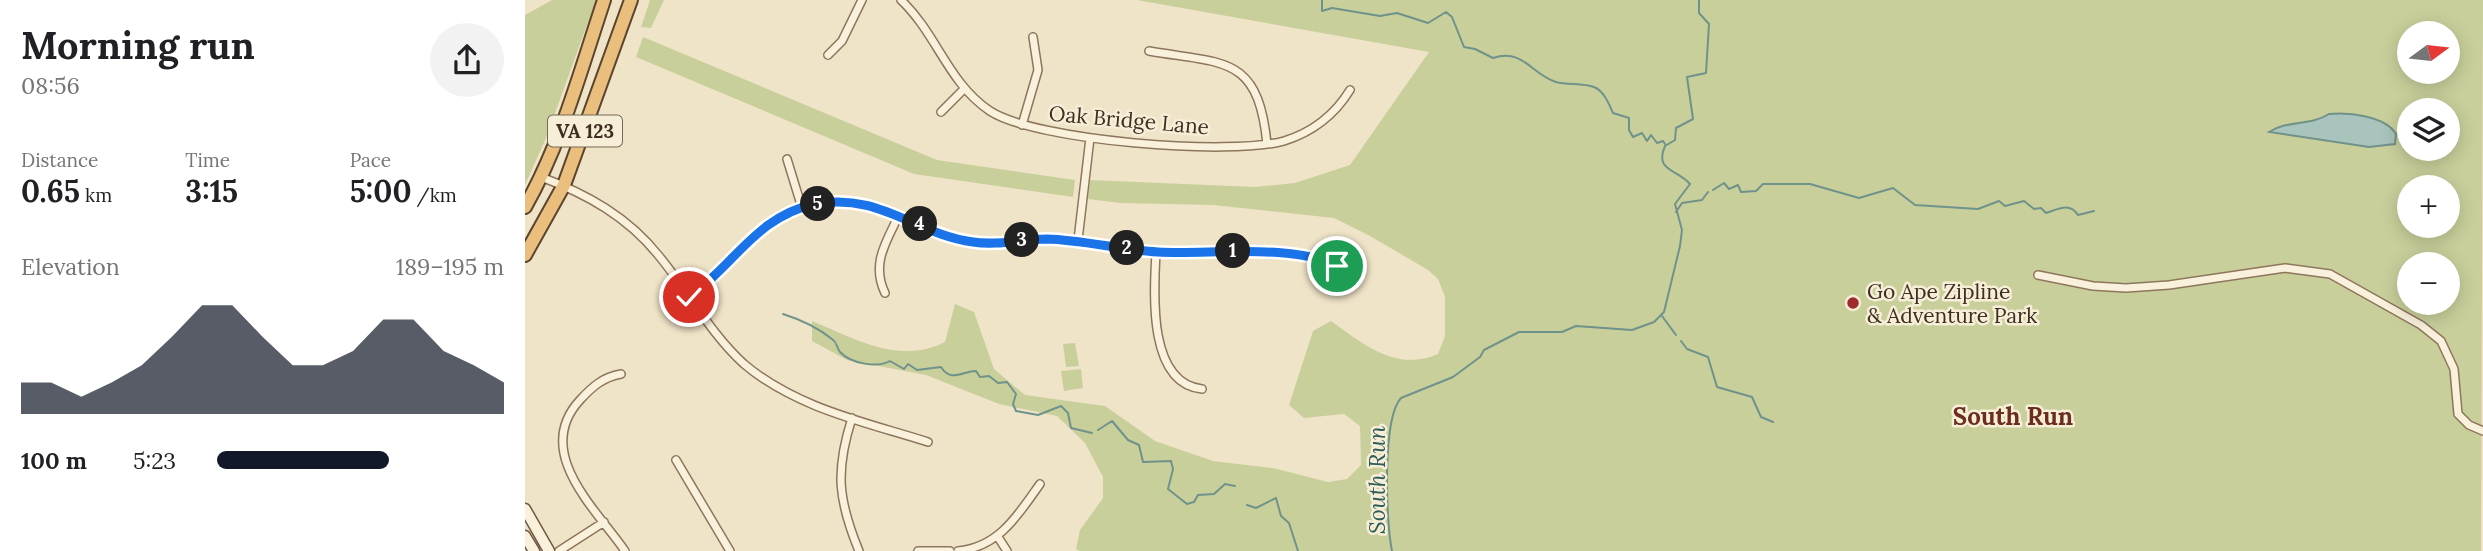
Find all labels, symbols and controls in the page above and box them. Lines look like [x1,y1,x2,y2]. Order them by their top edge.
text: Morning run [21,21,255,69]
north arrow [2397,21,2461,84]
map controls [2397,21,2460,315]
button: share [430,23,504,97]
text: 08:56 [21,71,80,100]
button: layers [2397,98,2460,161]
street label: Oak Bridge Lane [1048,100,1210,140]
road number: VA 123 [548,116,622,146]
text: Distance [21,148,98,172]
text: Time [185,148,230,172]
text: Pace [350,148,391,172]
text: 0.65 [21,172,80,210]
text: 3:15 [185,172,238,210]
text: 5:00 [350,172,412,210]
button: + [2397,175,2460,238]
text: km [80,183,112,207]
text: /km [412,183,457,207]
pin: 5 [801,186,835,222]
text: 5 [812,191,823,215]
pin: 4 [903,206,937,242]
text: 4 [914,211,925,235]
pin: 3 [1005,222,1039,258]
text: 3 [1016,227,1027,251]
pin: 2 [1109,230,1145,266]
pin: 1 [1215,233,1251,268]
text: 2 [1121,235,1132,259]
pin [1307,236,1367,296]
text: 1 [1229,238,1236,262]
icon: arrive [1318,247,1356,285]
text: Elevation [21,252,120,281]
text: 189–195 m [396,252,504,281]
button: − [2397,252,2460,315]
pin [659,267,719,327]
icon: check [670,278,708,316]
place label: Go Ape Zipline & Adventure Park [1867,278,2038,329]
marker: Go Ape Zipline & Adventure Park [1845,295,1861,311]
district label: South Run [1953,401,2073,432]
water label: South Run [1362,426,1391,534]
text: 100 m [21,446,87,475]
text: 5:23 [133,446,176,475]

